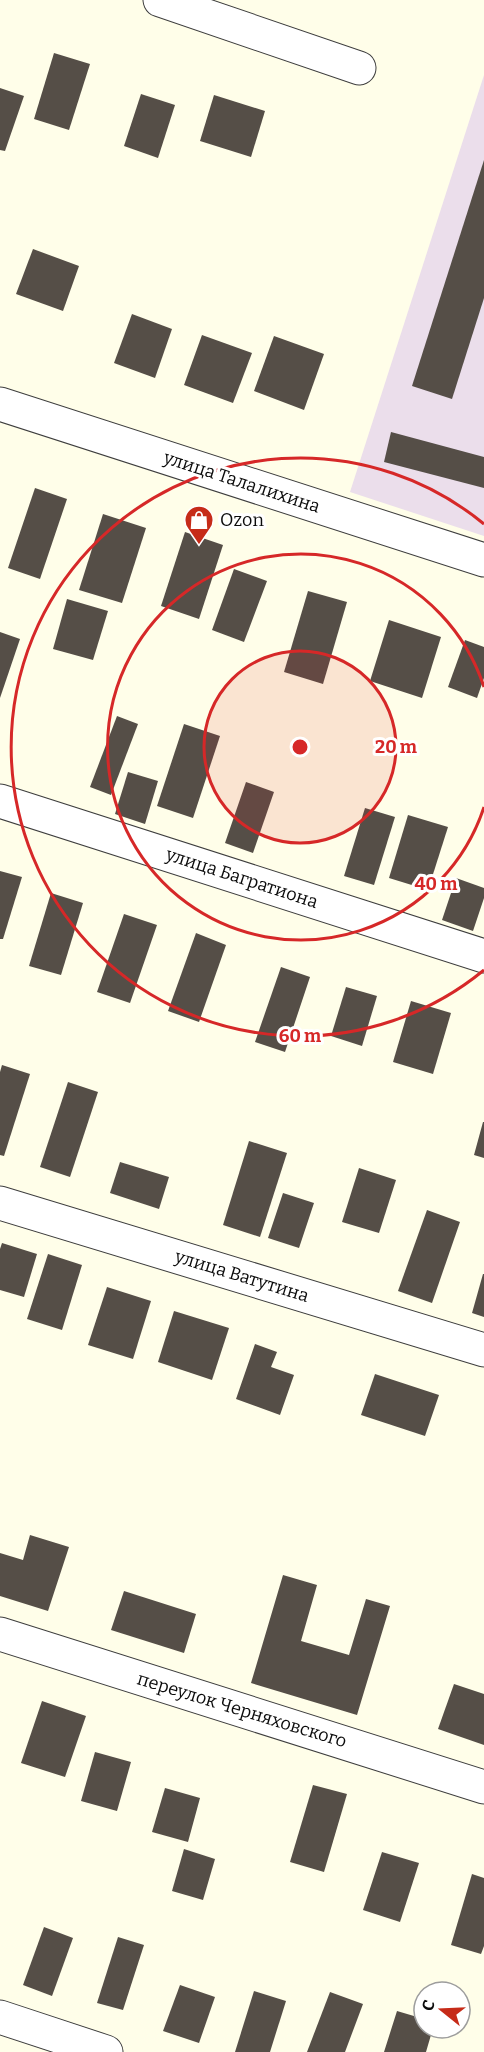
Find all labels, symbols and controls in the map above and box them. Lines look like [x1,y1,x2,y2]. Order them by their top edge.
street label: улица Талалихина [160,446,323,518]
shop icon: Ozon [183,504,215,546]
place label: Ozon [220,509,264,531]
text: 20 m [375,736,417,758]
centre of rings [290,737,310,757]
street label: улица Багратиона [162,843,321,913]
text: 40 m [415,873,457,895]
text: 60 m [279,1025,321,1047]
street label: улица Ватутина [171,1245,312,1307]
street label: переулок Черняховского [135,1668,349,1752]
north arrow [412,1980,472,2040]
text: С [418,1998,439,2013]

